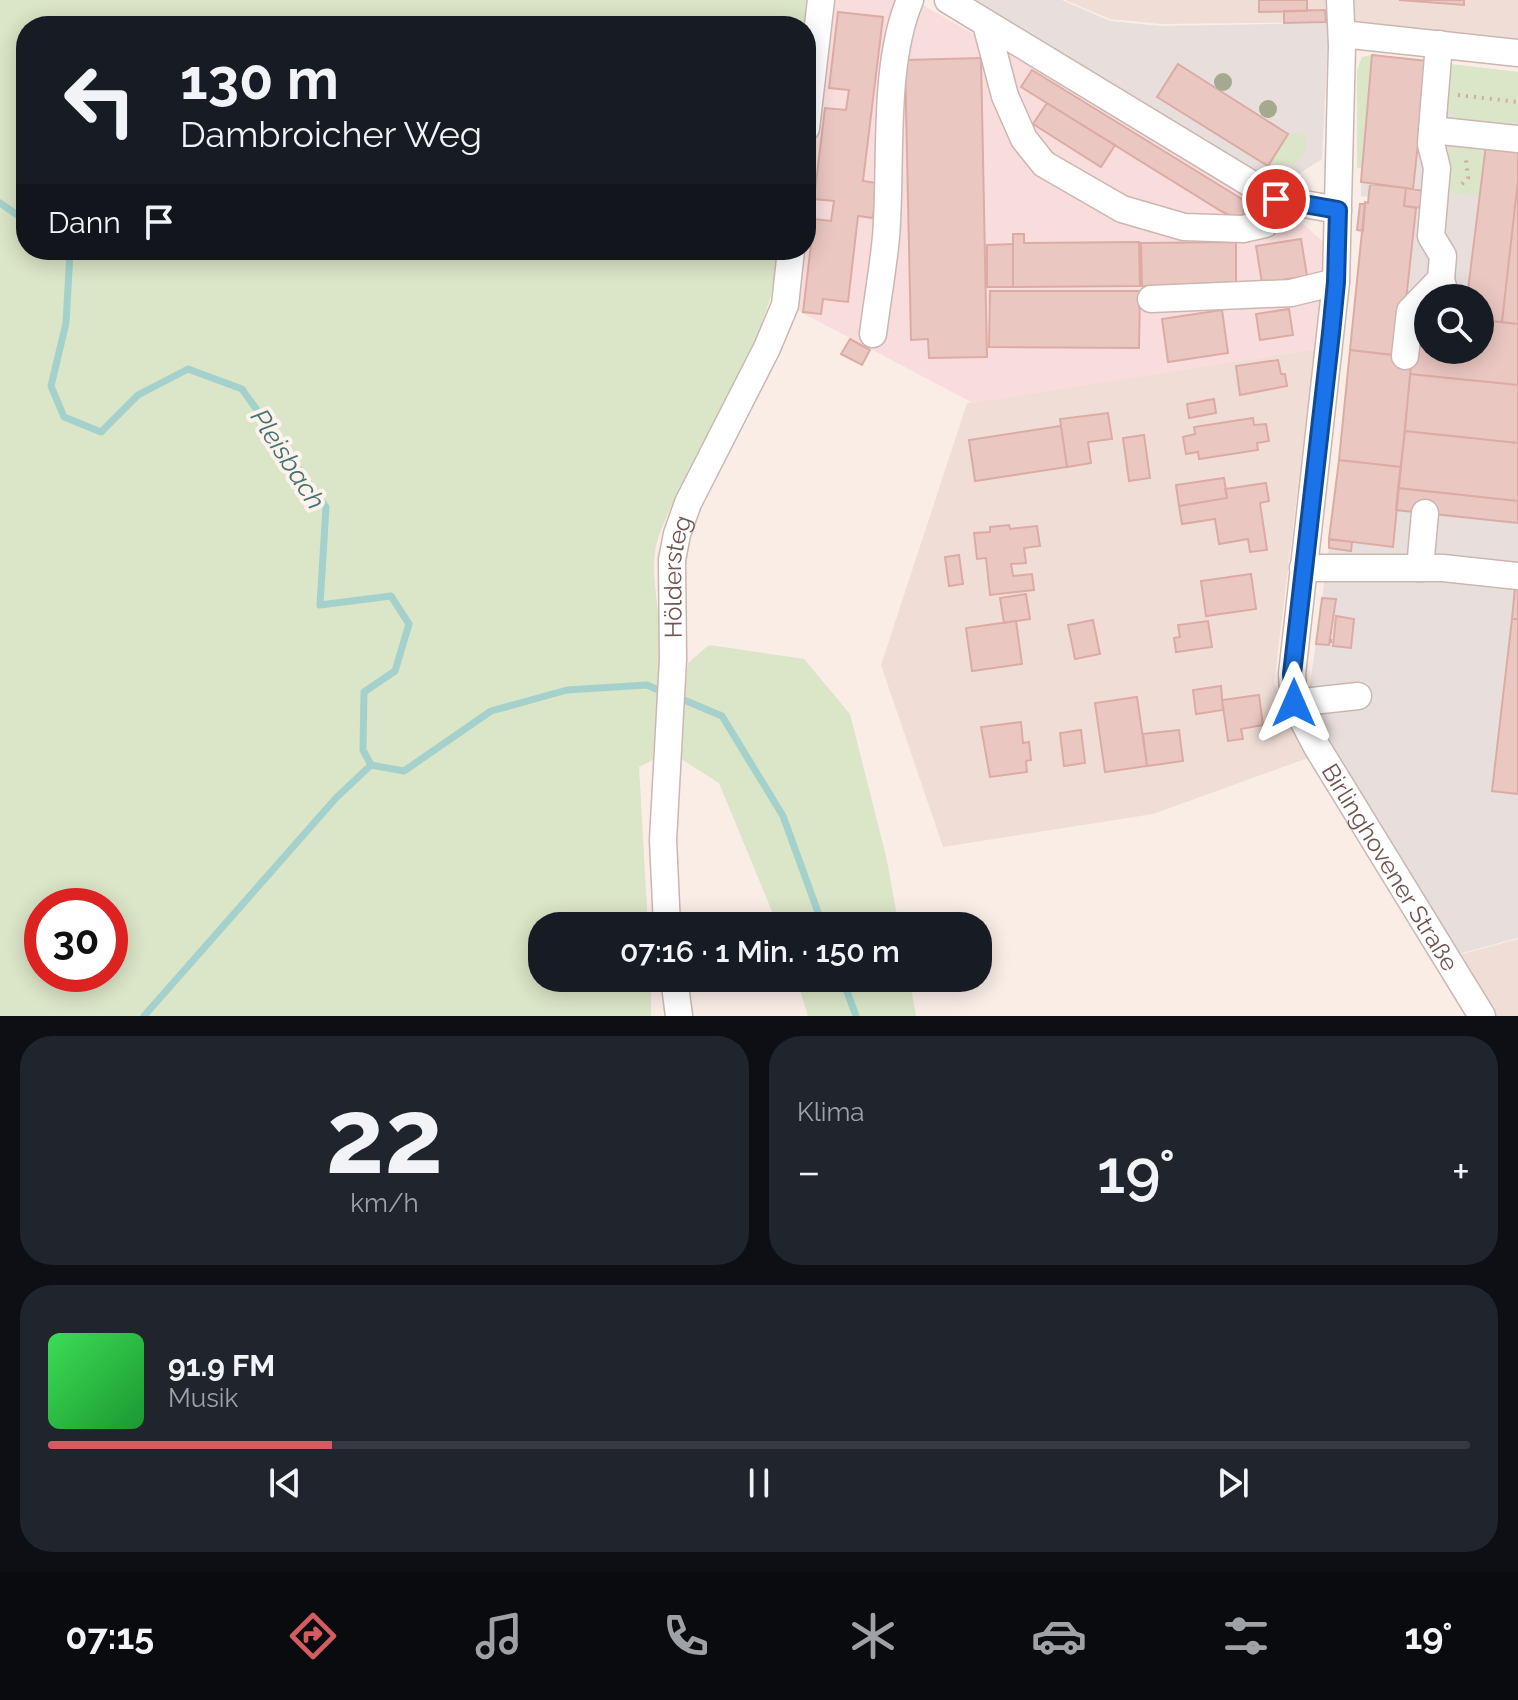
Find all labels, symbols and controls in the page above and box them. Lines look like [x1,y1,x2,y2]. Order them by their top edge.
text: 130 m [180,46,339,112]
icon: left [48,48,152,152]
text: Dambroicher Weg [180,113,482,155]
pin [1242,165,1310,233]
icon: arrive [1254,177,1298,221]
icon: arrive [137,200,181,244]
text: Dann [48,205,121,240]
map controls [1414,284,1494,364]
button: search [1414,284,1494,364]
water label: Pleisbach [245,403,331,515]
street label: Höldersteg [657,511,697,639]
position arrow [1252,661,1336,745]
street label: Birlinghovener Straße [1316,758,1465,976]
speed limit sign: 30 [24,888,128,992]
text: 07:16 · 1 Min. · 150 m [620,934,900,969]
text: 22 [326,1075,443,1197]
text: Klima [797,1097,865,1127]
text: 19° [1097,1137,1175,1207]
text: − [797,1146,821,1197]
text: + [1452,1146,1470,1197]
text: km/h [350,1188,419,1218]
text: 91.9 FM [168,1348,275,1383]
text: Musik [168,1383,238,1413]
icon: previous [263,1461,307,1505]
icon: pause [737,1461,781,1505]
icon: next [1211,1461,1255,1505]
icon: directions [285,1608,341,1664]
icon: music [471,1608,527,1664]
icon: phone [658,1608,714,1664]
icon: climate [845,1608,901,1664]
icon: car [1031,1608,1087,1664]
icon: filters [1218,1608,1274,1664]
text: 07:15 [65,1615,154,1657]
text: 19° [1404,1615,1453,1657]

